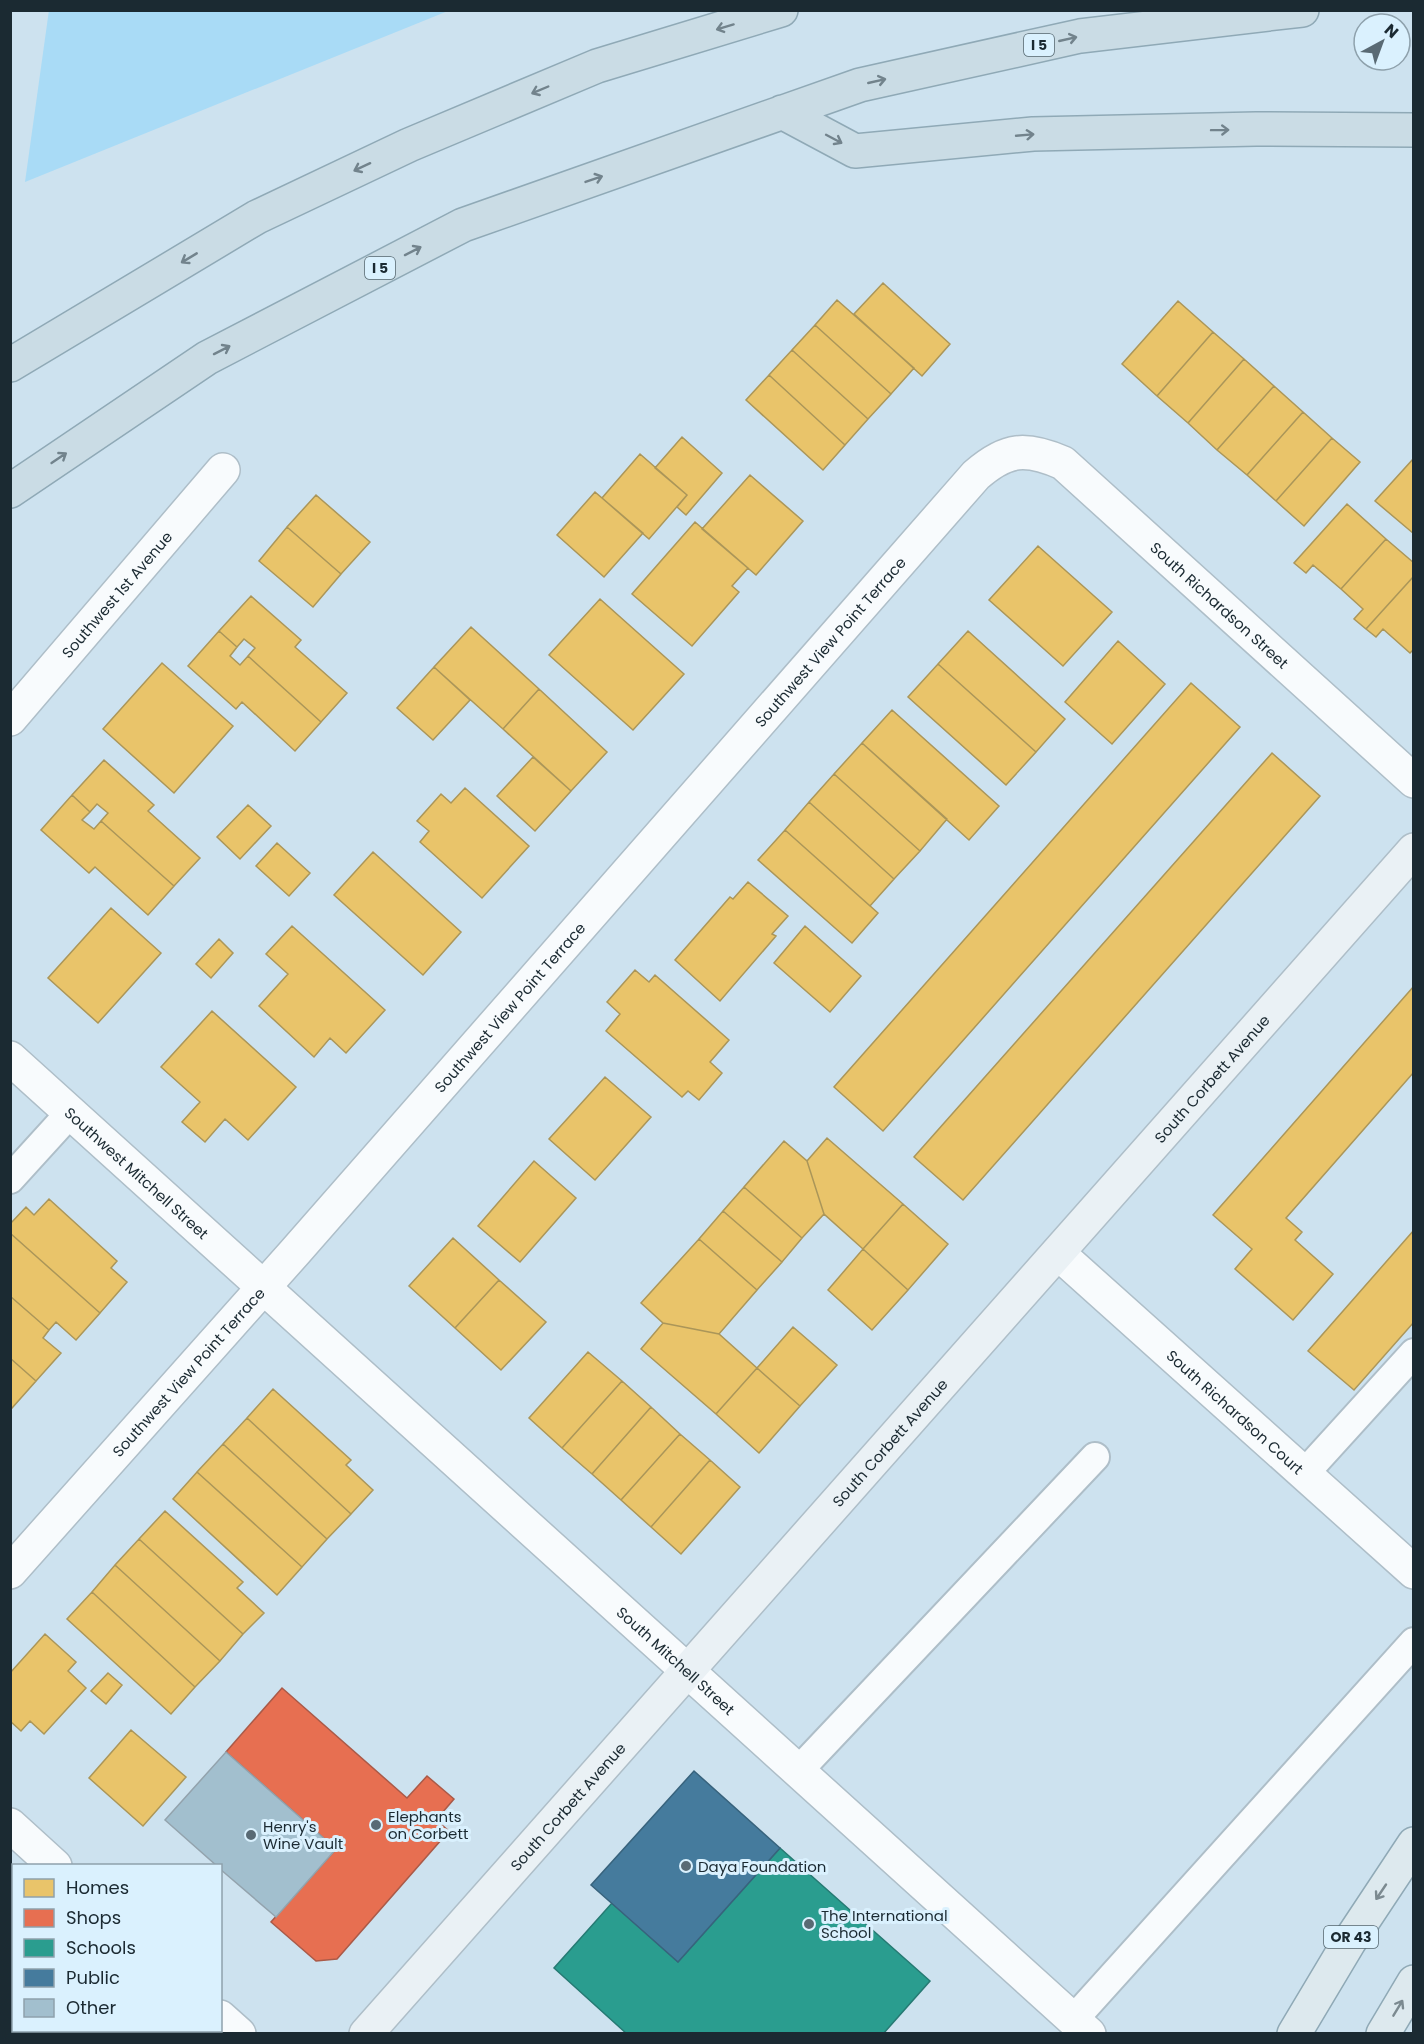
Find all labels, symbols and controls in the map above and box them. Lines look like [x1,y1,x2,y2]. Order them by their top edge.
north arrow [1352,12,1412,72]
text: N [1379,18,1404,44]
one-way arrow [716,23,735,34]
one-way arrow [1058,32,1077,44]
road number: I 5 [1024,34,1054,56]
one-way arrow [867,75,886,86]
one-way arrow [532,85,550,96]
one-way arrow [1210,124,1230,135]
one-way arrow [1015,129,1035,140]
one-way arrow [824,134,842,146]
one-way arrow [353,162,371,174]
one-way arrow [584,172,603,183]
one-way arrow [404,245,421,257]
one-way arrow [181,252,198,264]
road number: I 5 [365,257,395,279]
one-way arrow [212,344,230,355]
one-way arrow [50,452,67,464]
street label: Southwest 1st Avenue [56,527,177,662]
street label: South Richardson Street [1146,537,1293,673]
street label: Southwest View Point Terrace [750,552,910,731]
street label: Southwest View Point Terrace [429,918,590,1097]
street label: South Corbett Avenue [1149,1010,1274,1147]
street label: Southwest Mitchell Street [60,1102,213,1243]
street label: Southwest View Point Terrace [107,1283,269,1461]
street label: South Richardson Court [1162,1345,1308,1479]
street label: South Corbett Avenue [827,1374,952,1511]
street label: South Mitchell Street [612,1601,740,1719]
street label: South Corbett Avenue [505,1738,630,1875]
place label: Elephants on Corbett [388,1806,468,1844]
place label: Henry's Wine Vault [263,1816,343,1854]
marker: Elephants on Corbett [369,1818,383,1832]
marker: Henry's Wine Vault [244,1828,258,1842]
place label: Daya Foundation [698,1856,826,1877]
marker: Daya Foundation [679,1859,693,1873]
legend [12,1864,222,2032]
text: Homes [66,1875,129,1900]
one-way arrow [1375,1884,1387,1900]
text: Shops [66,1905,121,1930]
place label: The International School [821,1905,948,1943]
marker: The International School [802,1917,816,1931]
road number: OR 43 [1324,1926,1378,1948]
text: Schools [66,1935,136,1960]
text: Public [66,1965,120,1990]
text: Other [66,1995,116,2020]
one-way arrow [1393,2000,1405,2017]

